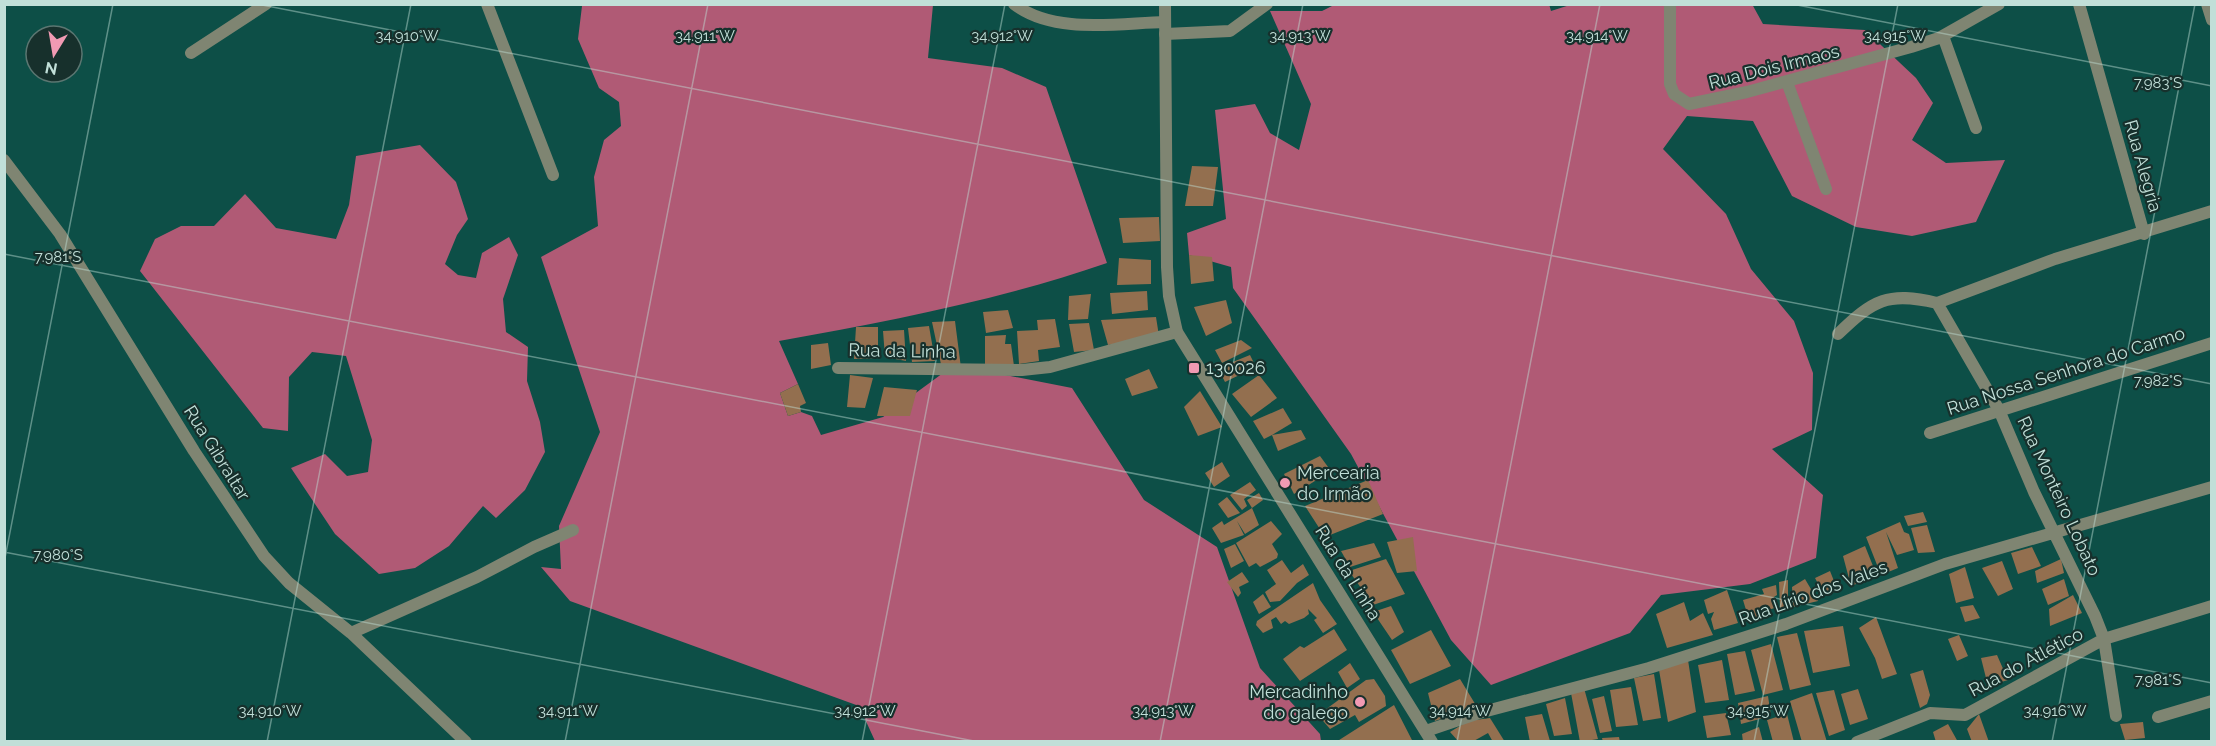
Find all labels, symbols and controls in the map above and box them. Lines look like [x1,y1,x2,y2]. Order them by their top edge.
north arrow [24,24,84,84]
text: 34.910°W [376,27,439,45]
text: 34.911°W [675,27,735,45]
text: 34.912°W [971,27,1033,45]
text: 34.913°W [1269,27,1331,45]
text: 34.914°W [1566,27,1628,45]
text: 34.915°W [1864,27,1926,45]
street label: Rua Dois Irmaos [1706,40,1842,93]
text: N [43,58,59,79]
text: 7.983°S [2134,74,2182,92]
street label: Rua Alegria [2120,117,2167,214]
text: 7.981°S [35,248,81,266]
street label: Rua Nossa Senhora do Carmo [1944,322,2188,419]
street label: Rua da Linha [848,339,956,362]
place label: 130026 [1206,357,1266,378]
marker: 130026 [1187,361,1201,375]
text: 7.982°S [2134,372,2182,390]
street label: Rua Gibraltar [180,401,255,505]
street label: Rua Monteiro Lobato [2013,413,2106,579]
place label: Mercearia do Irmão [1297,462,1379,504]
marker: Mercearia do Irmão [1278,476,1292,490]
street label: Rua da Linha [1311,522,1386,624]
text: 7.980°S [33,546,83,564]
street label: Rua Lírio dos Vales [1736,556,1890,629]
street label: Rua do Atlético [1965,623,2087,700]
text: 7.981°S [2135,671,2181,689]
place label: Mercadinho do galego [1249,681,1348,723]
marker: Mercadinho do galego [1353,695,1367,709]
text: 34.910°W [239,702,302,720]
text: 34.911°W [538,702,598,720]
text: 34.912°W [834,702,896,720]
text: 34.913°W [1132,702,1194,720]
text: 34.914°W [1429,702,1491,720]
text: 34.915°W [1727,702,1789,720]
text: 34.916°W [2024,702,2087,720]

